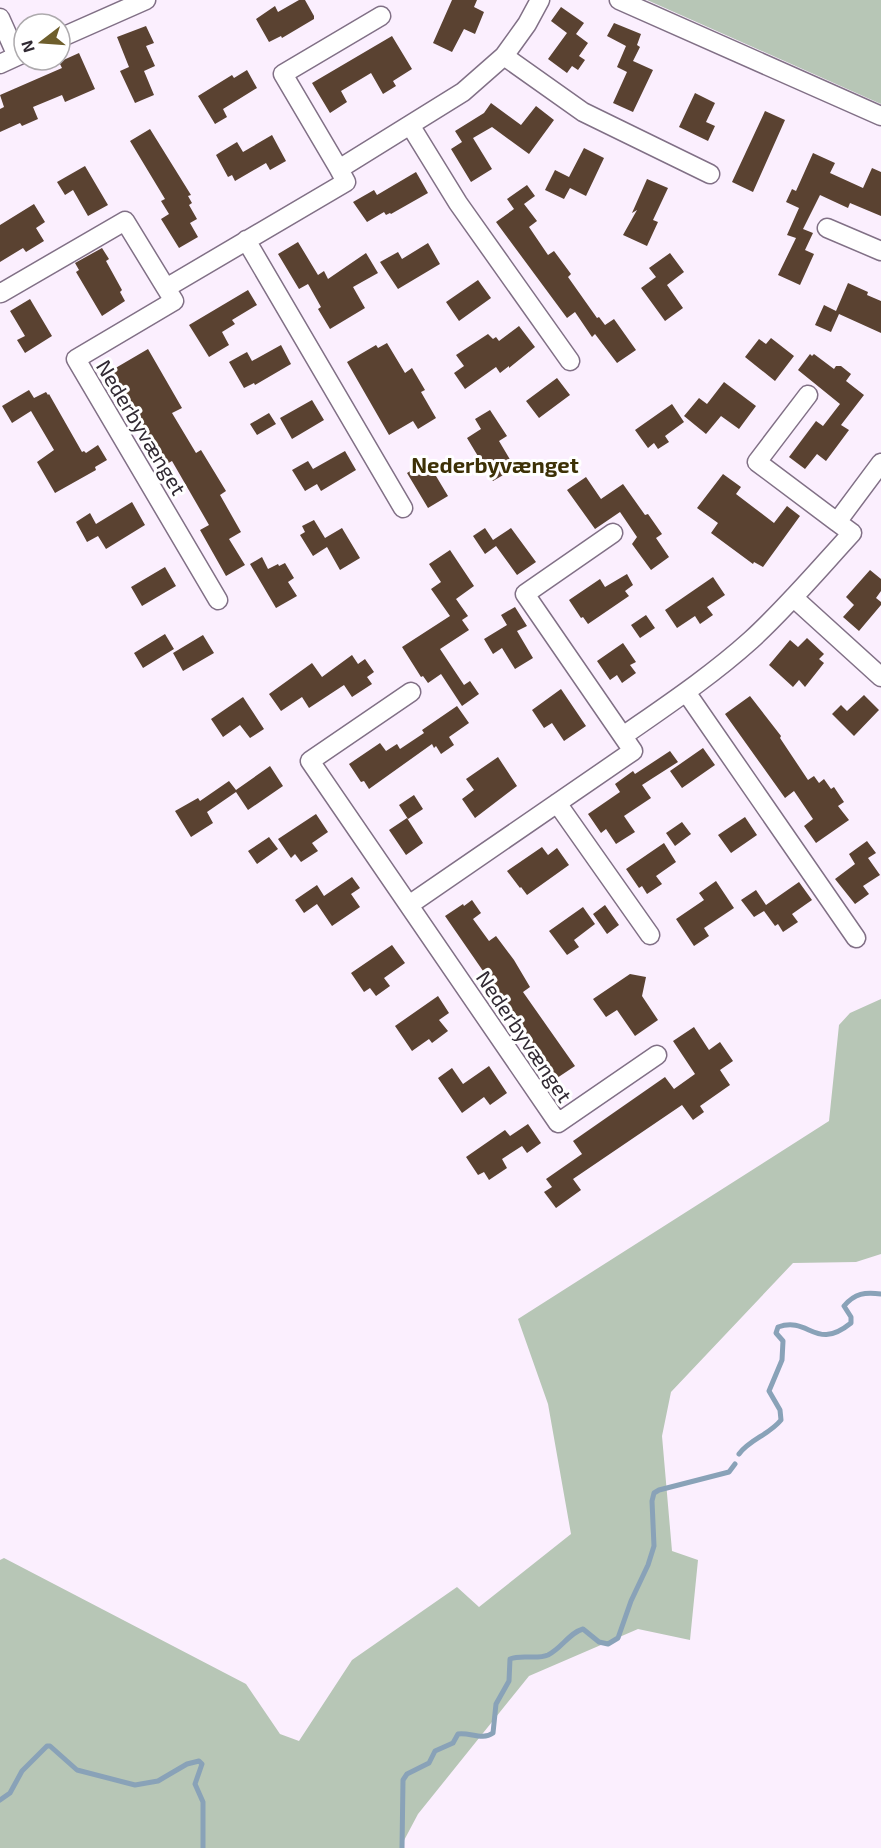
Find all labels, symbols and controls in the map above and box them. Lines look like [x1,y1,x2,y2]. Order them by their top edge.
north arrow [12,12,72,72]
text: N [16,38,38,55]
street label: Nederbyvænget [92,355,192,499]
district label: Nederbyvænget [411,451,579,478]
street label: Nederbyvænget [472,965,578,1107]

